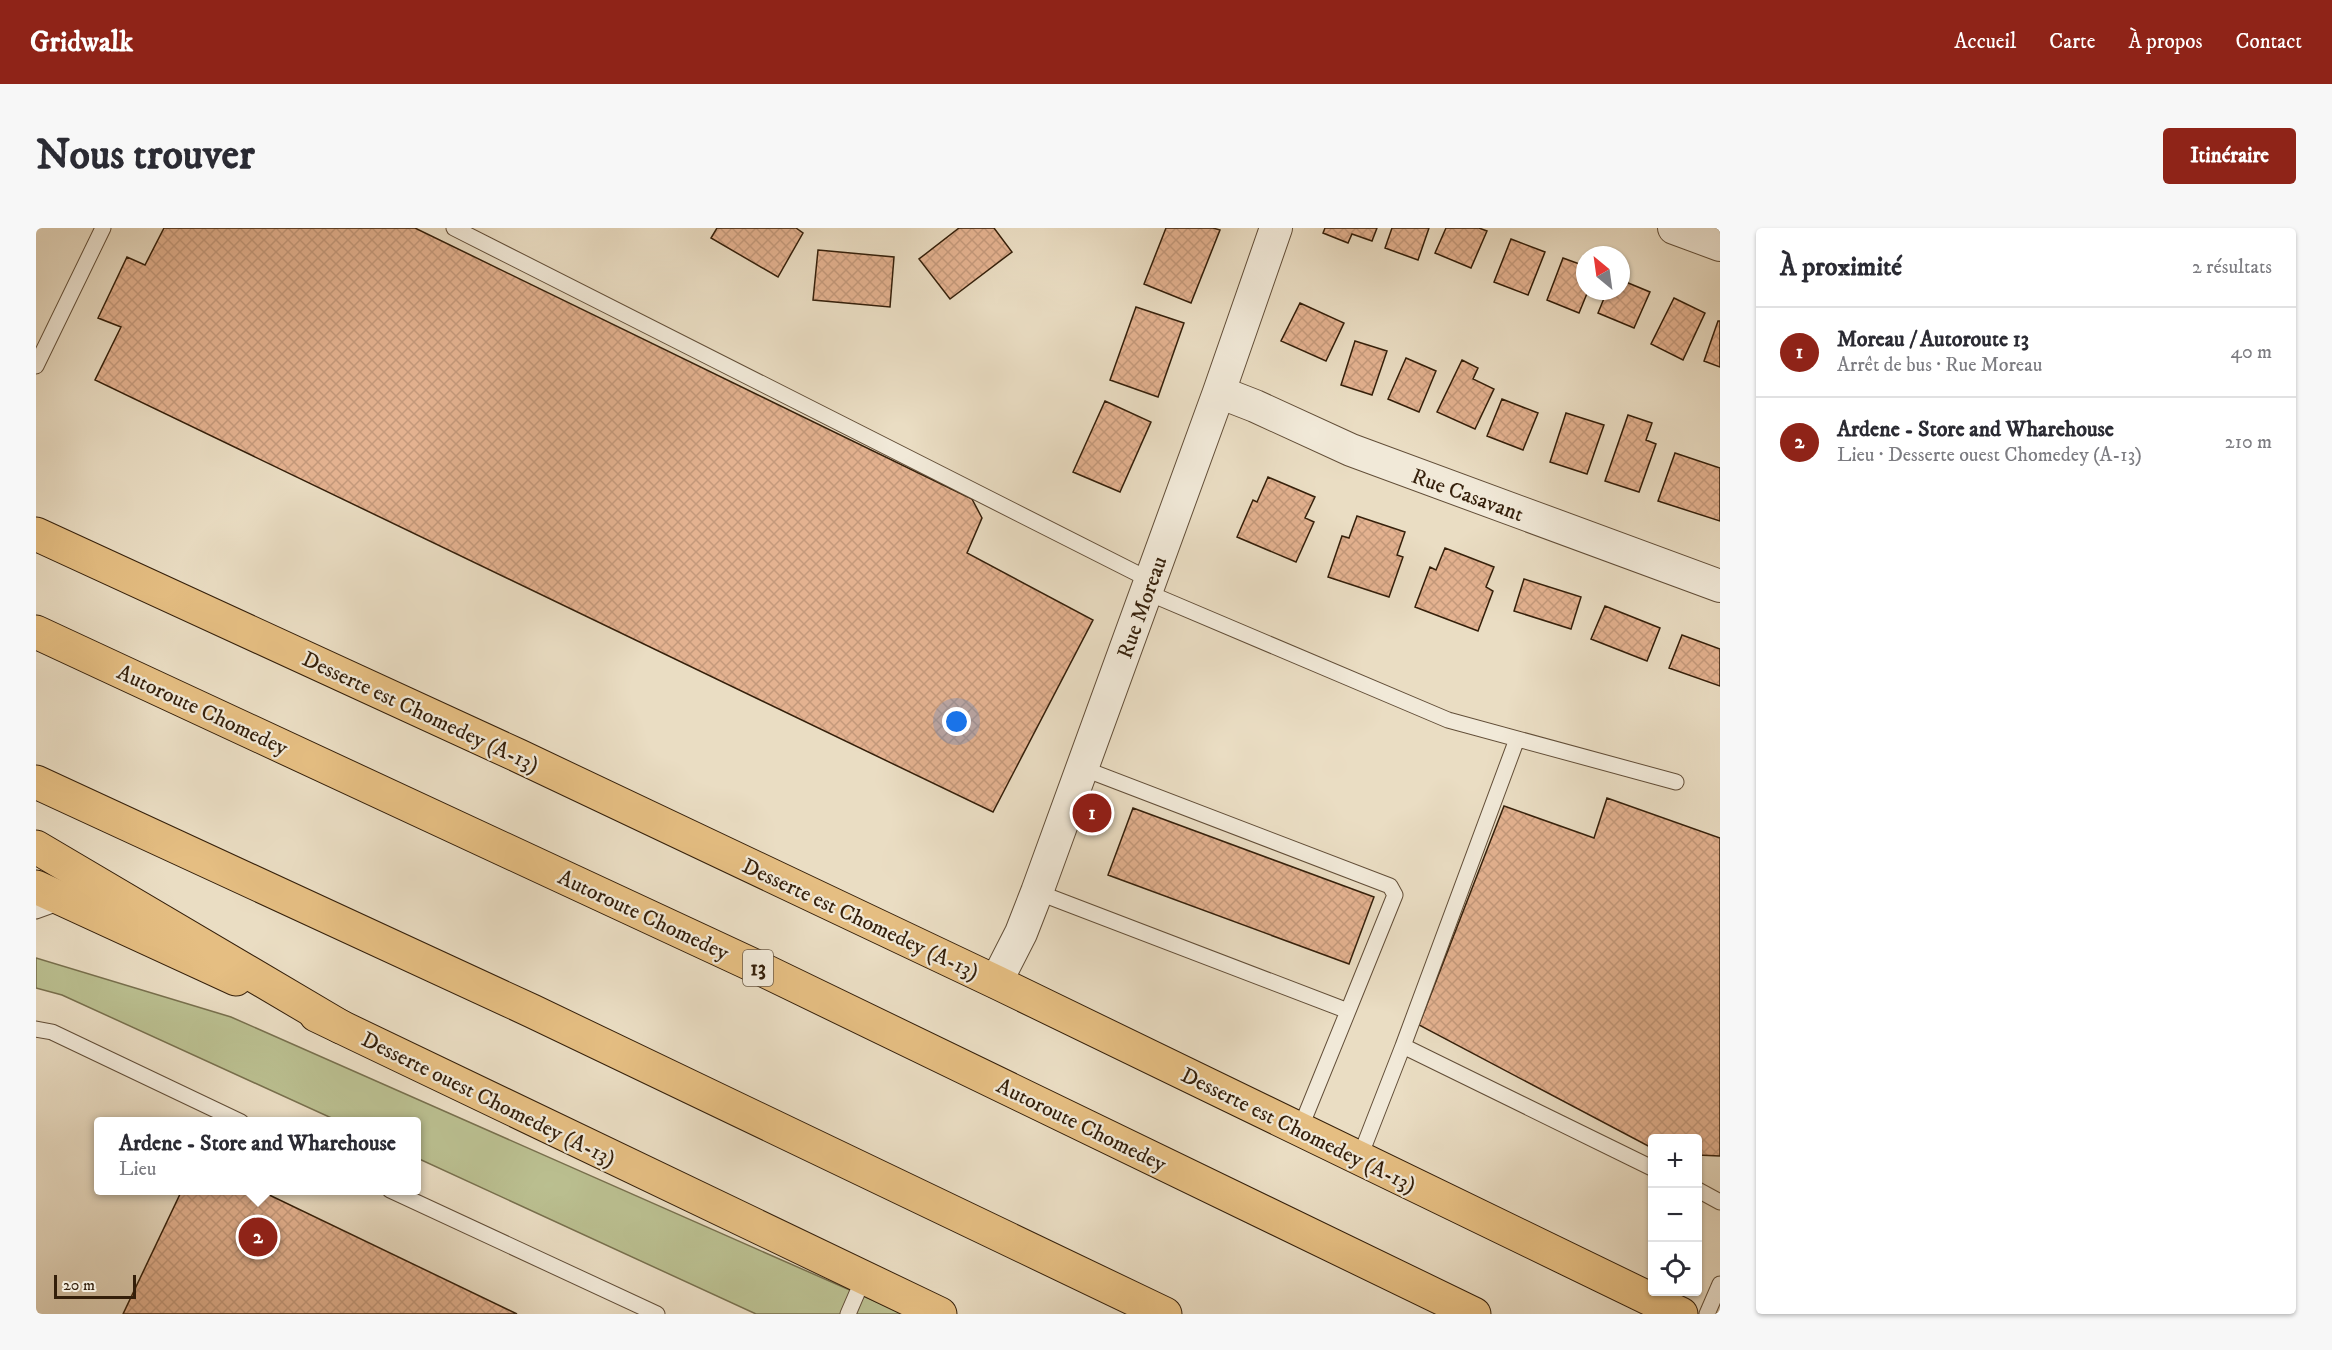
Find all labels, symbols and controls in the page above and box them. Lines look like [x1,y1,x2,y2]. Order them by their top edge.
text: Gridwalk [30,25,133,60]
text: Accueil [1954,29,2016,55]
text: Carte [2049,29,2095,55]
text: À propos [2128,29,2203,55]
text: Contact [2236,29,2302,55]
button: Itinéraire [2163,128,2296,184]
text: Nous trouver [36,130,255,182]
north arrow [1576,246,1630,300]
text: À proximité [1780,251,1902,284]
text: 2 résultats [2192,255,2272,280]
text: Moreau / Autoroute 13 [1837,326,2029,353]
text: 1 [1796,340,1803,365]
text: 40 m [2230,340,2272,365]
text: Arrêt de bus · Rue Moreau [1837,353,2042,378]
text: Ardene - Store and Wharehouse [1837,416,2114,443]
text: 2 [1795,430,1804,455]
text: 210 m [2225,430,2272,455]
text: Lieu · Desserte ouest Chomedey (A-13) [1837,443,2142,468]
street label: Rue Casavant [1408,463,1527,528]
street label: Rue Moreau [1111,553,1173,662]
street label: Desserte est Chomedey (A-13) [298,646,543,779]
street label: Autoroute Chomedey [113,659,293,762]
your location [942,707,971,736]
pin: 1 [1072,790,1112,836]
street label: Desserte est Chomedey (A-13) [738,852,984,984]
street label: Autoroute Chomedey [554,864,734,967]
road number: 13 [743,950,773,986]
street label: Desserte ouest Chomedey (A-13) [357,1026,620,1173]
street label: Desserte est Chomedey (A-13) [1176,1062,1420,1199]
street label: Autoroute Chomedey [992,1073,1171,1178]
popup [94,1117,421,1195]
text: Ardene - Store and Wharehouse [119,1130,396,1157]
map controls [1648,1134,1702,1296]
button: + [1648,1134,1702,1188]
text: Lieu [119,1157,157,1182]
button: − [1648,1188,1702,1242]
pin: 2 [238,1214,278,1260]
button: locate [1648,1242,1702,1296]
scale bar [54,1272,136,1300]
text: 20 m [63,1275,95,1295]

